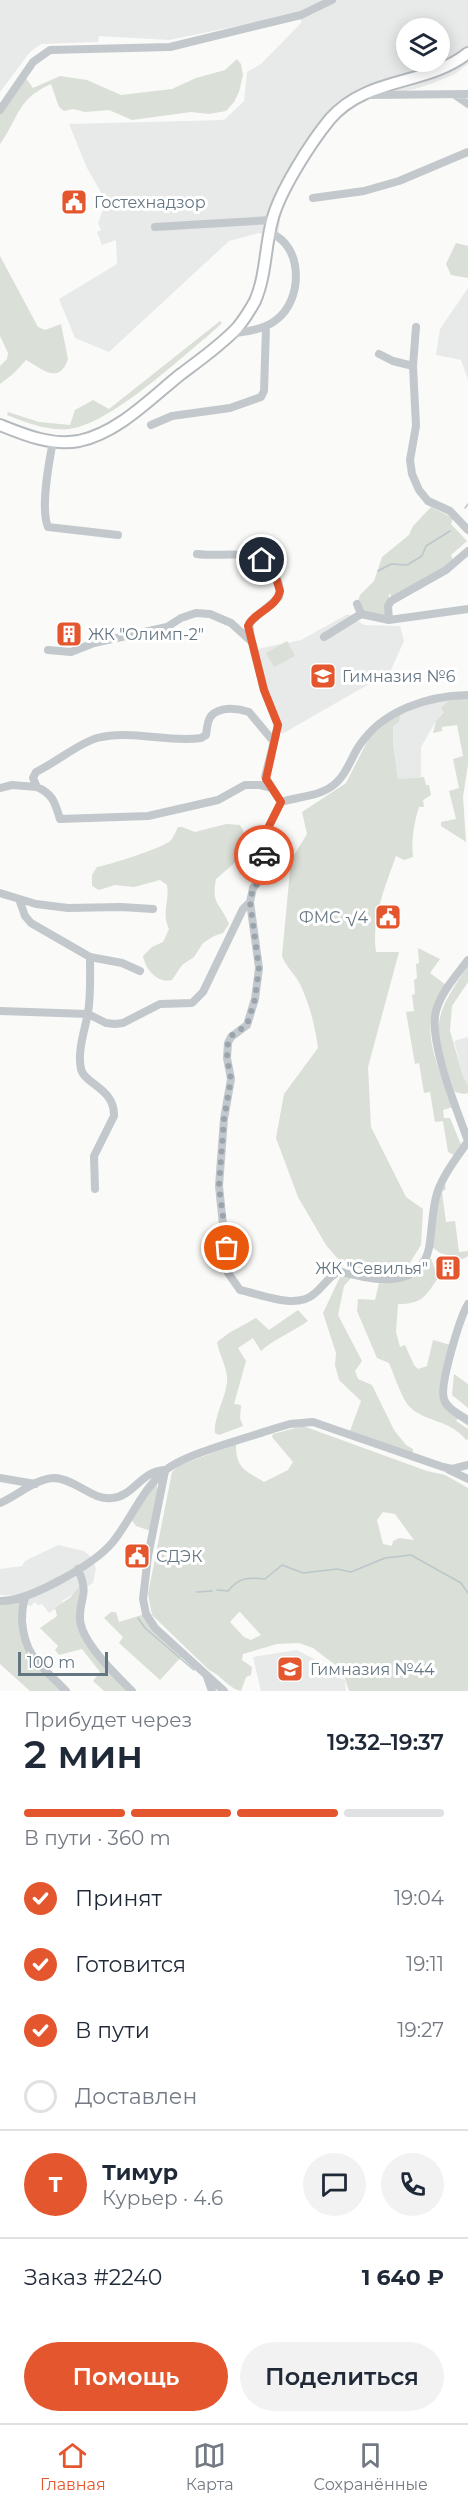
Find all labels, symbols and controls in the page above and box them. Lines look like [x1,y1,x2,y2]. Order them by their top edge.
map controls [396,18,450,72]
button: layers [396,18,450,72]
public building icon: Гостехнадзор [59,187,89,217]
place label: Гостехнадзор [94,193,206,212]
pin [236,534,287,585]
icon: home [245,543,278,576]
building icon: ЖК "Олимп-2" [54,619,84,649]
place label: ЖК "Олимп-2" [88,625,204,644]
school or university icon: Гимназия №6 [308,661,338,691]
place label: Гимназия №6 [342,667,456,686]
courier [234,825,294,885]
icon: car [248,839,281,872]
public building icon: ФМС √4 [373,902,403,932]
place label: ФМС √4 [299,908,368,927]
pin [201,1222,252,1273]
icon: bag [210,1231,243,1264]
building icon: ЖК "Севилья" [433,1253,463,1283]
place label: ЖК "Севилья" [315,1259,428,1278]
public building icon: СДЭК [122,1541,152,1571]
place label: СДЭК [156,1547,202,1566]
scale bar [18,1649,108,1676]
text: 100 m [27,1653,75,1672]
school or university icon: Гимназия №44 [275,1654,305,1684]
place label: Гимназия №44 [310,1660,435,1679]
text: Прибудет через [24,1708,192,1732]
text: 19:32–19:37 [327,1729,444,1756]
text: 2 мин [24,1730,143,1778]
text: В пути · 360 m [24,1826,171,1850]
icon: check [24,1882,57,1915]
text: Принят [75,1885,162,1912]
text: 19:04 [394,1886,444,1910]
icon: check [24,1948,57,1981]
text: Готовится [75,1951,186,1978]
text: 19:11 [406,1952,444,1976]
icon: check [24,2014,57,2047]
text: В пути [75,2017,150,2044]
text: 19:27 [397,2018,444,2042]
text: Доставлен [75,2083,197,2110]
button: chat [303,2153,366,2216]
button: phone [381,2153,444,2216]
text: Тимур [102,2159,178,2186]
text: Т [48,2171,63,2198]
text: Курьер · 4.6 [102,2186,223,2210]
text: Заказ #2240 [24,2264,162,2291]
text: 1 640 ₽ [362,2264,444,2291]
button: Помощь [24,2342,228,2411]
button: Поделиться [240,2342,444,2411]
tab: Главная [40,2439,106,2494]
tab: Карта [186,2439,234,2494]
tab: Сохранённые [314,2439,428,2494]

